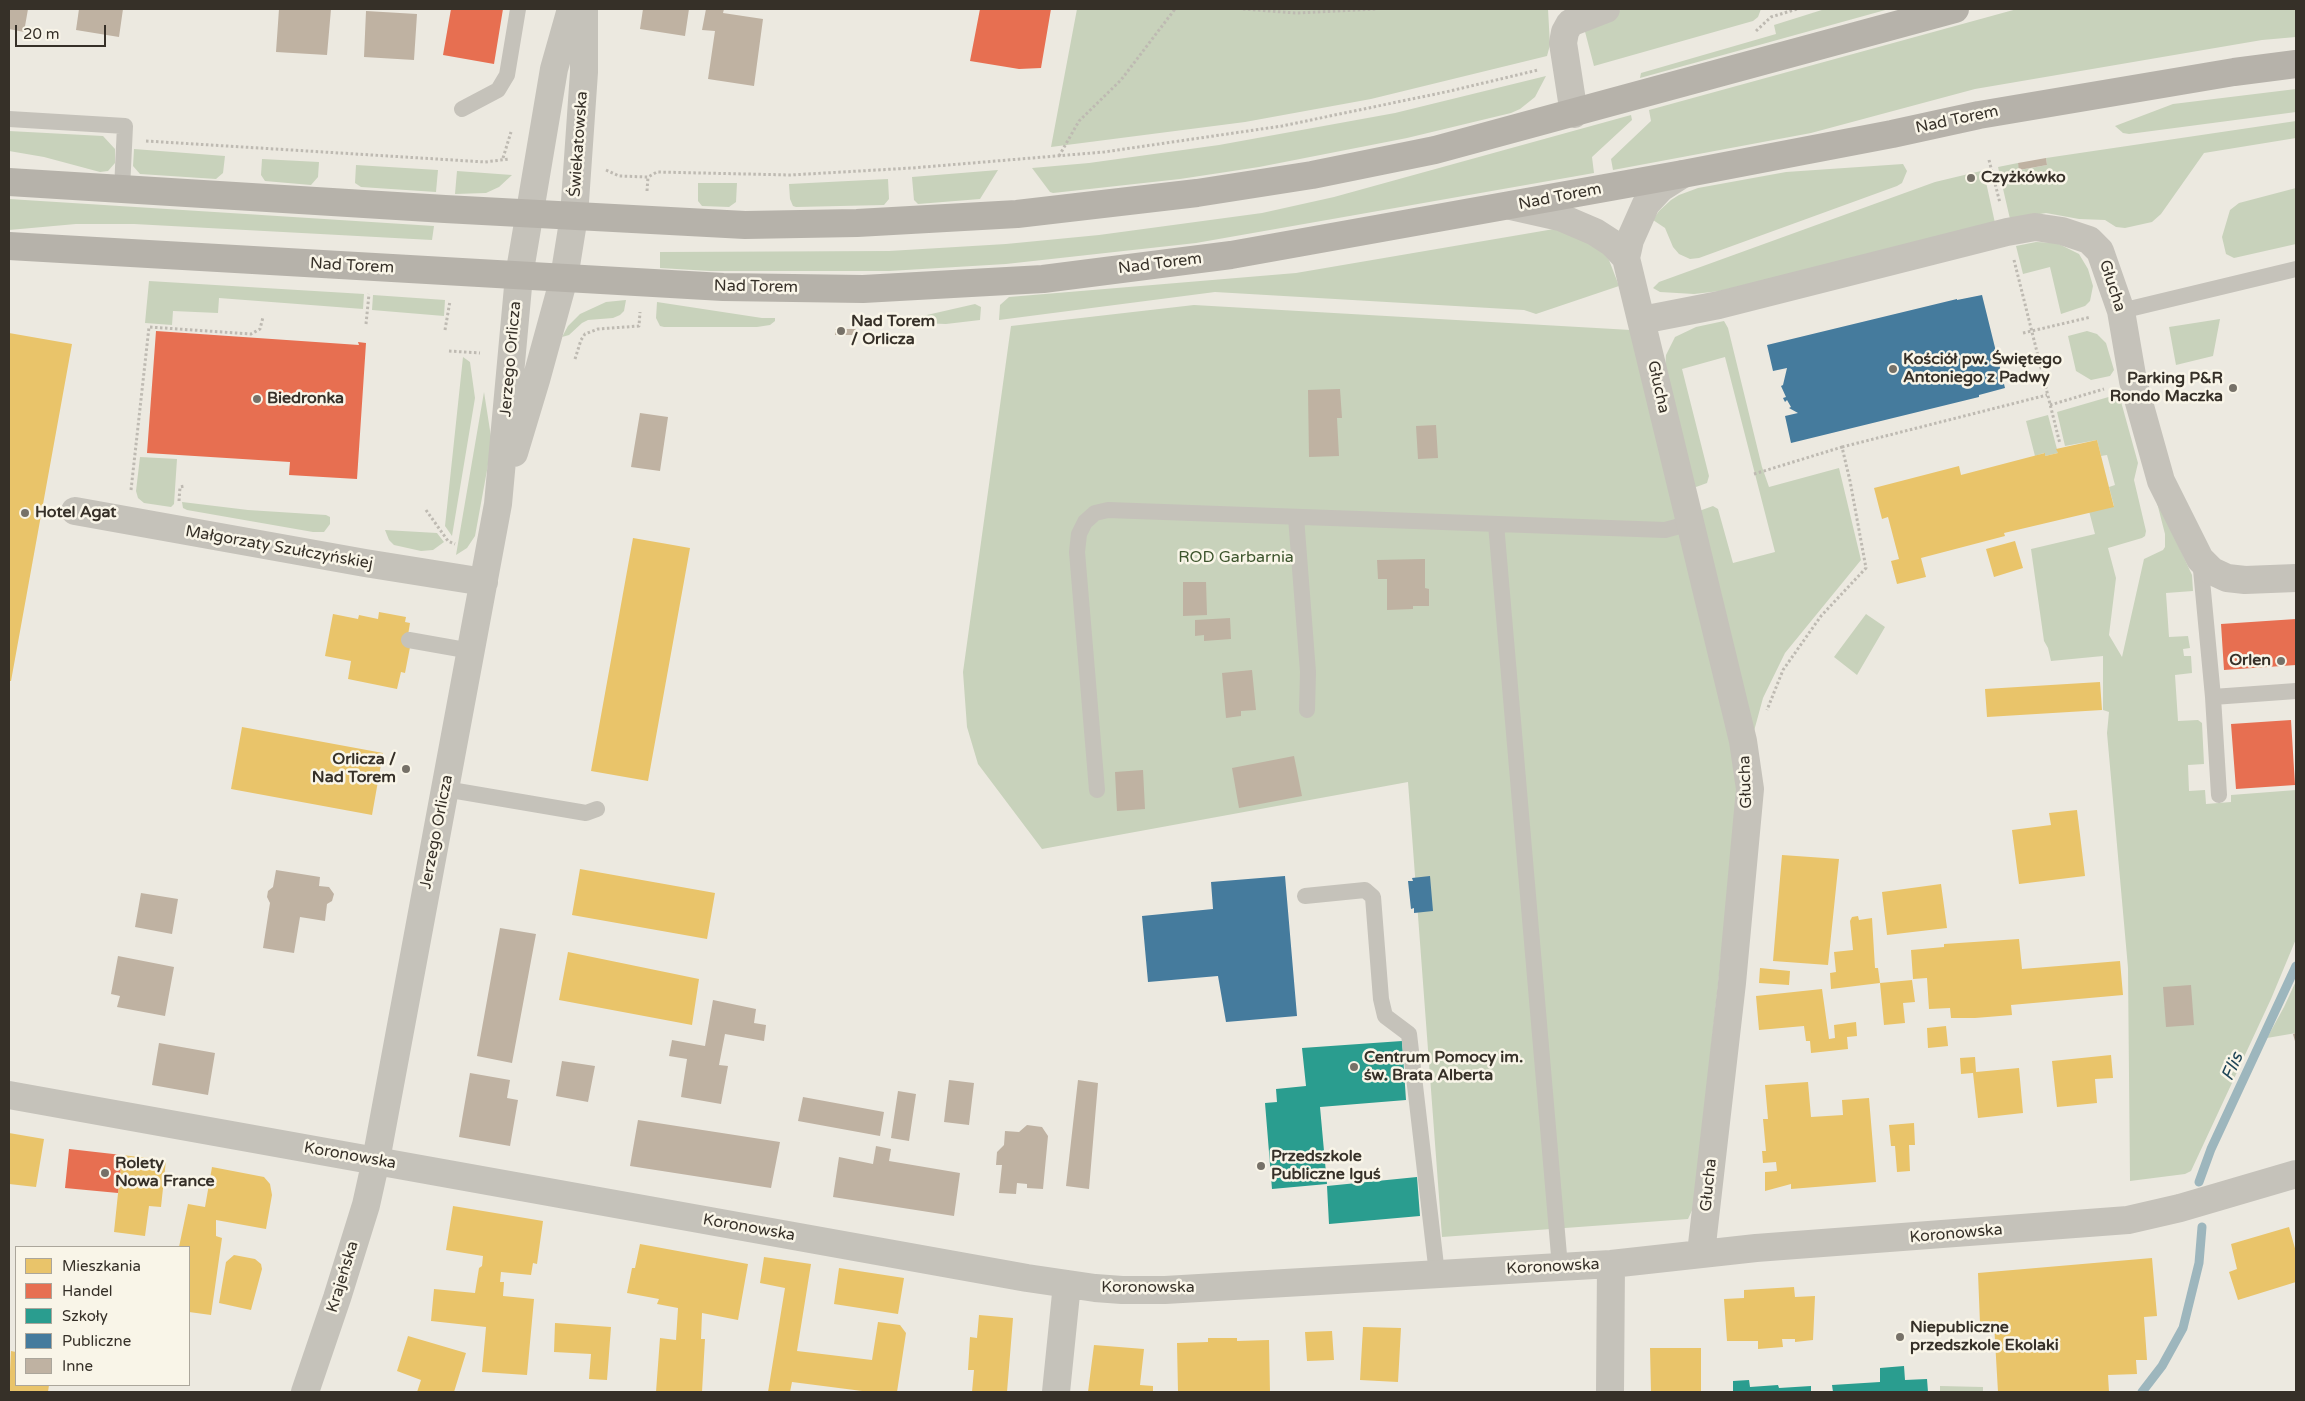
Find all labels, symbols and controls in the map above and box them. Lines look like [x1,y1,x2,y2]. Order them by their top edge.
scale bar [18,15,109,47]
text: 20 m [23,25,60,43]
street label: Świekatowska [566,90,592,198]
street label: Nad Torem [1914,102,2000,138]
place label: Czyżkówko [1981,168,2066,188]
marker: Czyżkówko [1965,172,1977,184]
street label: Nad Torem [1517,180,1603,214]
street label: Nad Torem [1117,249,1203,279]
street label: Nad Torem [309,254,395,278]
street label: Głucha [2095,258,2129,314]
street label: Nad Torem [714,277,798,297]
street label: Jerzego Orlicza [496,300,526,418]
place label: Nad Torem / Orlicza [851,312,935,350]
marker: Nad Torem / Orlicza [835,325,847,337]
place label: Kościół pw. Świętego Antoniego z Padwy [1903,350,2062,388]
street label: Głucha [1643,359,1673,415]
marker: Kościół pw. Świętego Antoniego z Padwy [1887,363,1899,375]
place label: Parking P&R Rondo Maczka [2110,369,2223,407]
marker: Parking P&R Rondo Maczka [2227,382,2239,394]
place label: Biedronka [267,389,344,409]
marker: Biedronka [251,393,263,405]
place label: Hotel Agat [35,503,116,523]
marker: Hotel Agat [19,507,31,519]
street label: Małgorzaty Szułczyńskiej [184,522,374,574]
park label: ROD Garbarnia [1178,548,1294,568]
place label: Orlen [2229,651,2271,671]
marker: Orlen [2275,655,2287,667]
place label: Orlicza / Nad Torem [312,750,396,788]
street label: Głucha [1735,755,1757,809]
marker: Orlicza / Nad Torem [400,763,412,775]
street label: Jerzego Orlicza [417,773,457,891]
place label: Centrum Pomocy im. św. Brata Alberta [1364,1048,1523,1086]
water label: Flis [2217,1050,2249,1084]
marker: Centrum Pomocy im. św. Brata Alberta [1348,1061,1360,1073]
street label: Koronowska [302,1138,398,1174]
place label: Przedszkole Publiczne Iguś [1271,1147,1381,1185]
place label: Rolety Nowa France [115,1154,215,1192]
street label: Głucha [1697,1158,1721,1212]
marker: Przedszkole Publiczne Iguś [1255,1160,1267,1172]
marker: Rolety Nowa France [99,1167,111,1179]
street label: Koronowska [701,1210,797,1246]
street label: Koronowska [1909,1220,2003,1248]
street label: Krajeńska [323,1239,363,1315]
legend [15,1246,190,1386]
street label: Koronowska [1506,1255,1600,1279]
text: Mieszkania [62,1257,141,1275]
street label: Koronowska [1101,1278,1195,1298]
text: Handel [62,1282,113,1300]
text: Szkoły [62,1307,108,1325]
place label: Niepubliczne przedszkole Ekolaki [1910,1318,2059,1356]
marker: Niepubliczne przedszkole Ekolaki [1894,1331,1906,1343]
text: Publiczne [62,1332,131,1350]
text: Inne [62,1357,93,1375]

